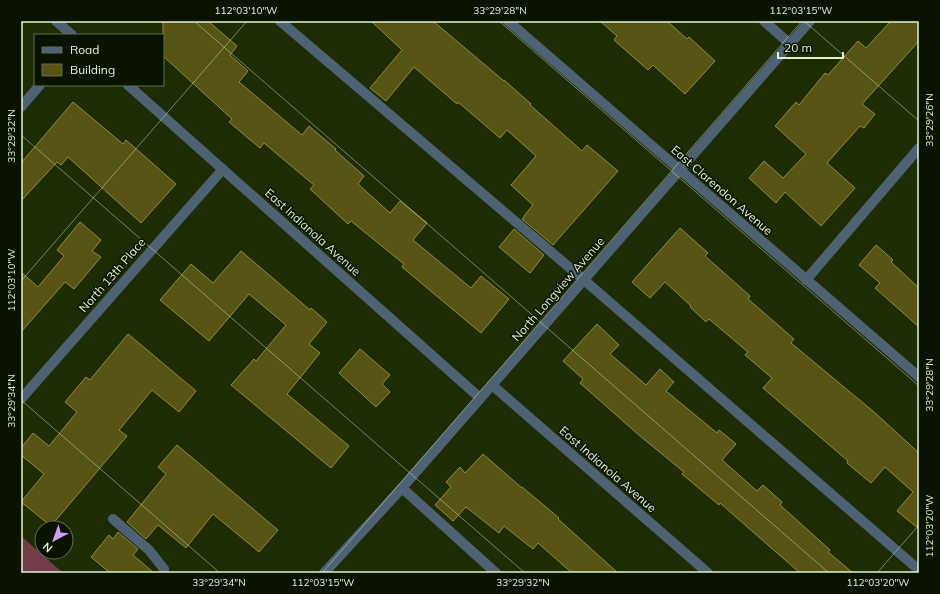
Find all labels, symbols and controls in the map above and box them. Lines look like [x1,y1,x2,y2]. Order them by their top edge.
text: 112°03'10"W [215,4,277,17]
text: 33°29'28"N [473,4,527,17]
text: 112°03'15"W [770,4,832,17]
legend [34,34,164,86]
scale bar [778,34,843,60]
text: 20 m [784,40,812,55]
text: Road [70,42,99,57]
text: Building [70,62,115,77]
text: 33°29'26"N [923,93,936,147]
text: 33°29'32"N [5,109,18,163]
street label: East Clarendon Avenue [668,142,776,238]
street label: East Indianola Avenue [262,185,364,279]
street label: North Longview Avenue [509,234,607,344]
street label: North 13th Place [76,235,148,315]
text: 112°03'10"W [5,249,18,311]
text: 33°29'28"N [923,358,936,412]
text: 33°29'34"N [5,374,18,428]
street label: East Indianola Avenue [556,423,660,515]
text: 112°03'20"W [923,495,936,557]
north arrow [34,520,74,560]
text: N [40,540,55,556]
text: 33°29'34"N [192,576,246,589]
text: 112°03'15"W [292,576,354,589]
text: 33°29'32"N [496,576,550,589]
text: 112°03'20"W [847,576,909,589]

